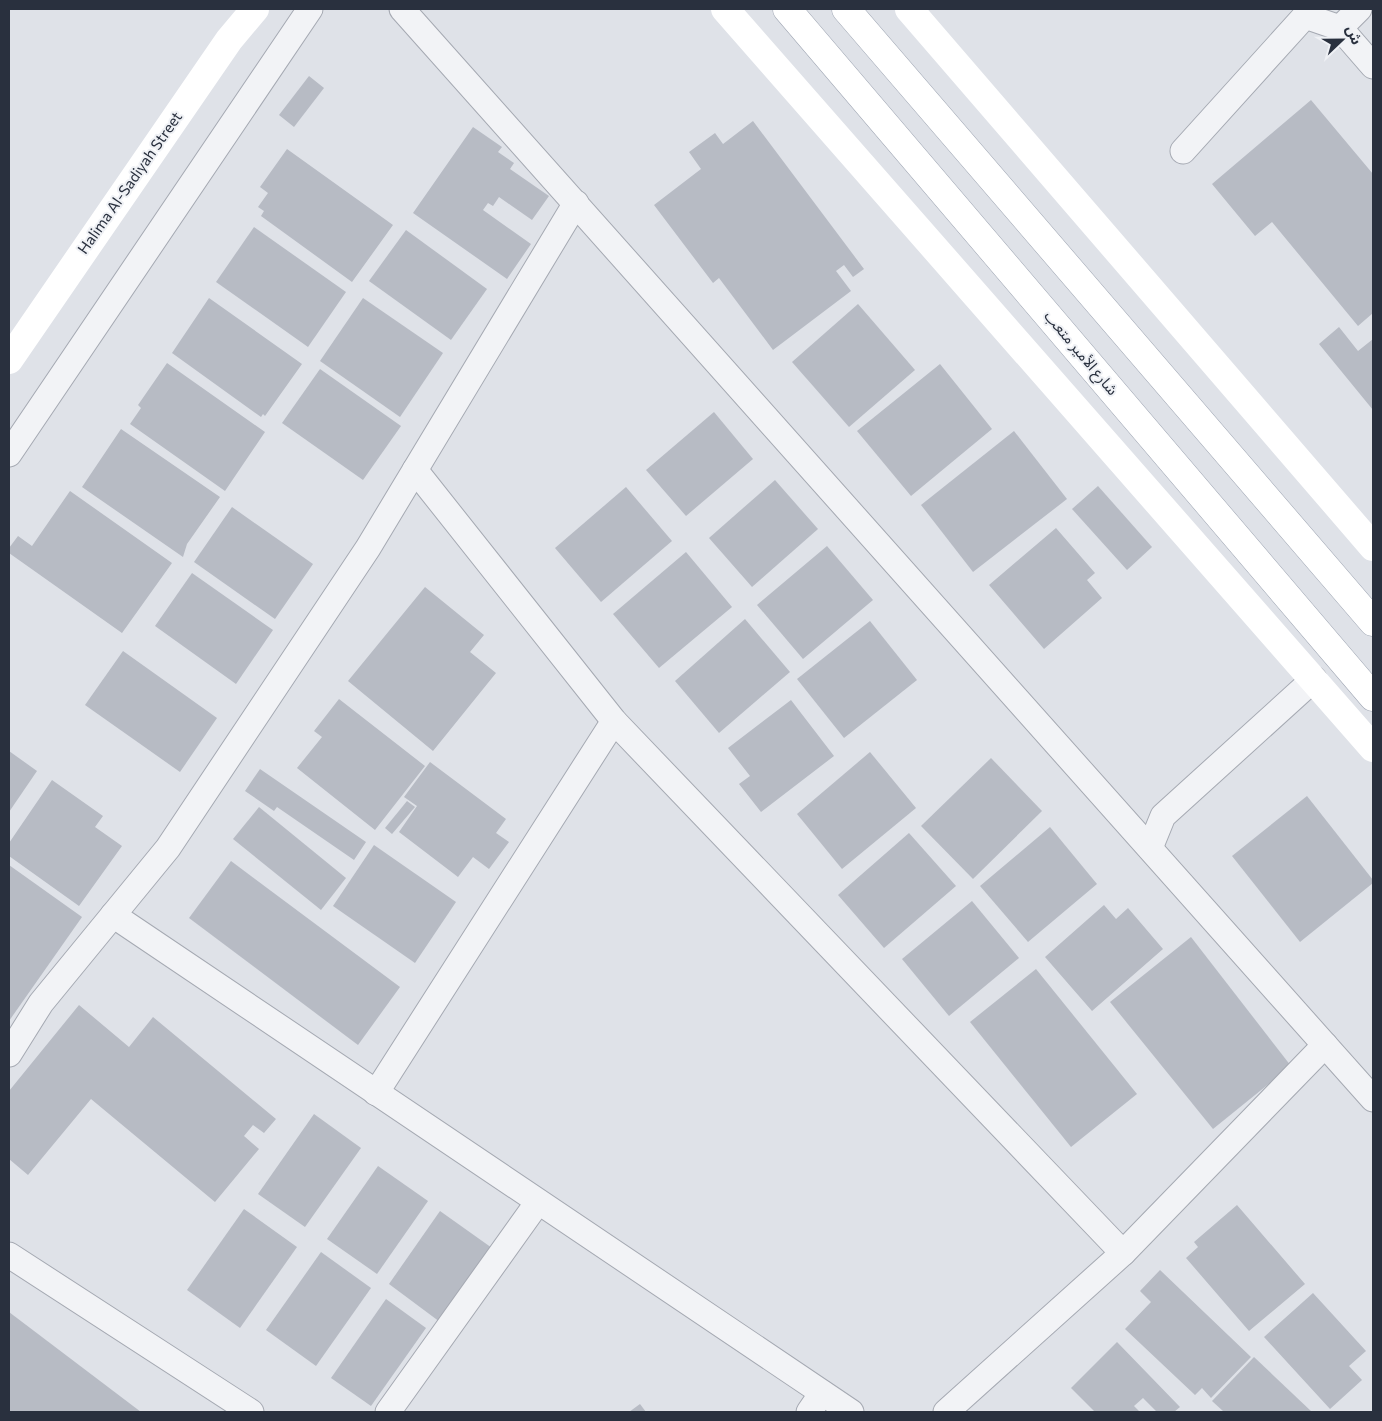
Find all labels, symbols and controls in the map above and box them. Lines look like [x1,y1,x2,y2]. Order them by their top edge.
north arrow [1317,15,1367,65]
text: ش [1343,23,1366,47]
street label: Halima Al-Sadiyah Street [73,108,185,257]
street label: شارع الأمير متعب [1038,307,1122,401]

